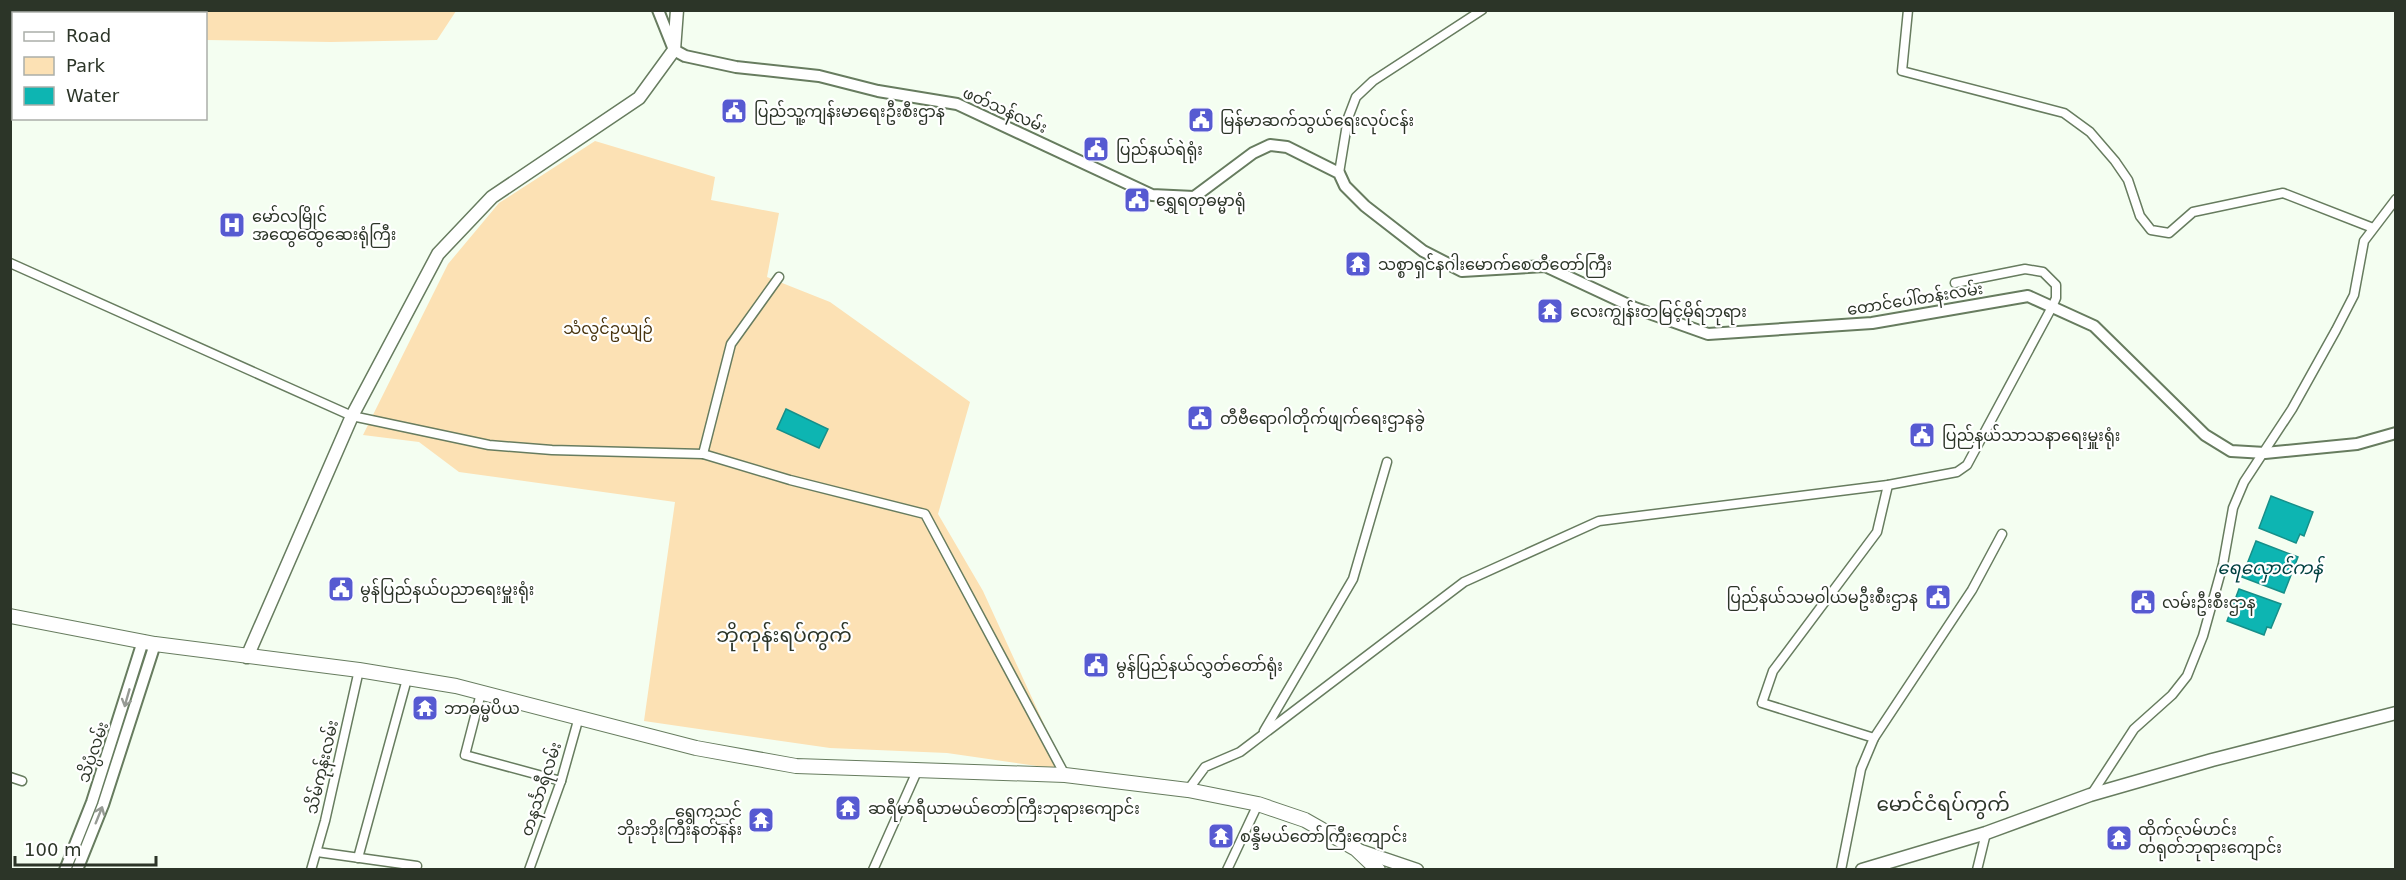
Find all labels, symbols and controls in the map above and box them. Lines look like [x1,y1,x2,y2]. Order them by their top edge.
legend [12,12,207,120]
text: Road [66,25,111,46]
text: Park [66,55,105,76]
street label: ဖတ်သန်လမ်း [958,81,1051,141]
text: Water [66,85,120,106]
public building icon: ပြည်သူ့ကျန်းမာရေးဦးစီးဌာန [719,96,749,126]
place label: ပြည်သူ့ကျန်းမာရေးဦးစီးဌာန [754,100,945,125]
public building icon: မြန်မာဆက်သွယ်ရေးလုပ်ငန်း [1186,105,1216,135]
place label: မြန်မာဆက်သွယ်ရေးလုပ်ငန်း [1220,109,1414,135]
public building icon: ပြည်နယ်ရဲရုံး [1081,134,1111,164]
place label: ပြည်နယ်ရဲရုံး [1116,138,1203,164]
public building icon: ရွှေရတုဓမ္မာရုံ [1122,185,1152,215]
place label: ရွှေရတုဓမ္မာရုံ [1156,191,1246,215]
place label: မော်လမြိုင် အထွေထွေဆေးရုံကြီး [252,205,396,249]
hospital icon: မော်လမြိုင် အထွေထွေဆေးရုံကြီး [217,210,247,240]
temple icon: သစ္စာရှင်နဂါးမောက်စေတီတော်ကြီး [1343,249,1373,279]
place label: သစ္စာရှင်နဂါးမောက်စေတီတော်ကြီး [1378,253,1612,279]
street label: တောင်ပေါ်တန်းလမ်း [1845,277,1985,323]
temple icon: လေးကျွန်းတမြင့်မိုရ်ဘုရား [1535,296,1565,326]
place label: လေးကျွန်းတမြင့်မိုရ်ဘုရား [1570,300,1747,327]
park label: သံလွင်ဥယျဉ် [563,317,653,342]
public building icon: တီဗီရောဂါတိုက်ဖျက်ရေးဌာနခွဲ [1185,403,1215,433]
place label: တီဗီရောဂါတိုက်ဖျက်ရေးဌာနခွဲ [1220,407,1425,433]
public building icon: ပြည်နယ်သာသနာရေးမှူးရုံး [1907,420,1937,450]
place label: ပြည်နယ်သာသနာရေးမှူးရုံး [1942,424,2120,450]
water label: ရေလှောင်ကန် [2217,555,2325,583]
public building icon: မွန်ပြည်နယ်ပညာရေးမှူးရုံး [326,574,356,604]
place label: မွန်ပြည်နယ်ပညာရေးမှူးရုံး [360,578,534,604]
public building icon: ပြည်နယ်သမဝါယမဦးစီးဌာန [1923,582,1953,612]
place label: ပြည်နယ်သမဝါယမဦးစီးဌာန [1727,586,1918,611]
public building icon: လမ်းဦးစီးဌာန [2128,587,2158,617]
place label: လမ်းဦးစီးဌာန [2162,591,2256,616]
district label: ဘိုကုန်းရပ်ကွက် [716,621,852,652]
public building icon: မွန်ပြည်နယ်လွှတ်တော်ရုံး [1081,650,1111,680]
place label: မွန်ပြည်နယ်လွှတ်တော်ရုံး [1116,654,1283,680]
one-way arrow [120,688,132,707]
temple icon: ဘာဓမ္မပိယ [410,693,440,723]
place label: ဘာဓမ္မပိယ [444,698,520,722]
street label: သိပ္ပံလမ်း [72,718,116,786]
street label: သိမ်ကုန်းလမ်း [300,718,347,817]
street label: တနင်္သာရီလမ်း [515,739,569,840]
district label: မောင်ငံရပ်ကွက် [1876,790,2010,820]
temple icon: ဆရီမာရီယာမယ်တော်ကြီးဘုရားကျောင်း [833,793,863,823]
place label: ဆရီမာရီယာမယ်တော်ကြီးဘုရားကျောင်း [868,797,1140,823]
place label: ရွှေကညင် ဘိုးဘိုးကြီးနတ်နန်း [617,800,742,844]
temple icon: ရွှေကညင် ဘိုးဘိုးကြီးနတ်နန်း [746,805,776,835]
one-way arrow [94,807,105,825]
place label: ထိုက်လမ်ဟင်း တရုတ်ဘုရားကျောင်း [2138,818,2282,862]
temple icon: စန္ဒီမယ်တော်ကြီးကျောင်း [1206,821,1236,851]
temple icon: ထိုက်လမ်ဟင်း တရုတ်ဘုရားကျောင်း [2104,823,2134,853]
place label: စန္ဒီမယ်တော်ကြီးကျောင်း [1240,825,1407,850]
scale bar [15,829,156,867]
text: 100 m [24,839,82,860]

